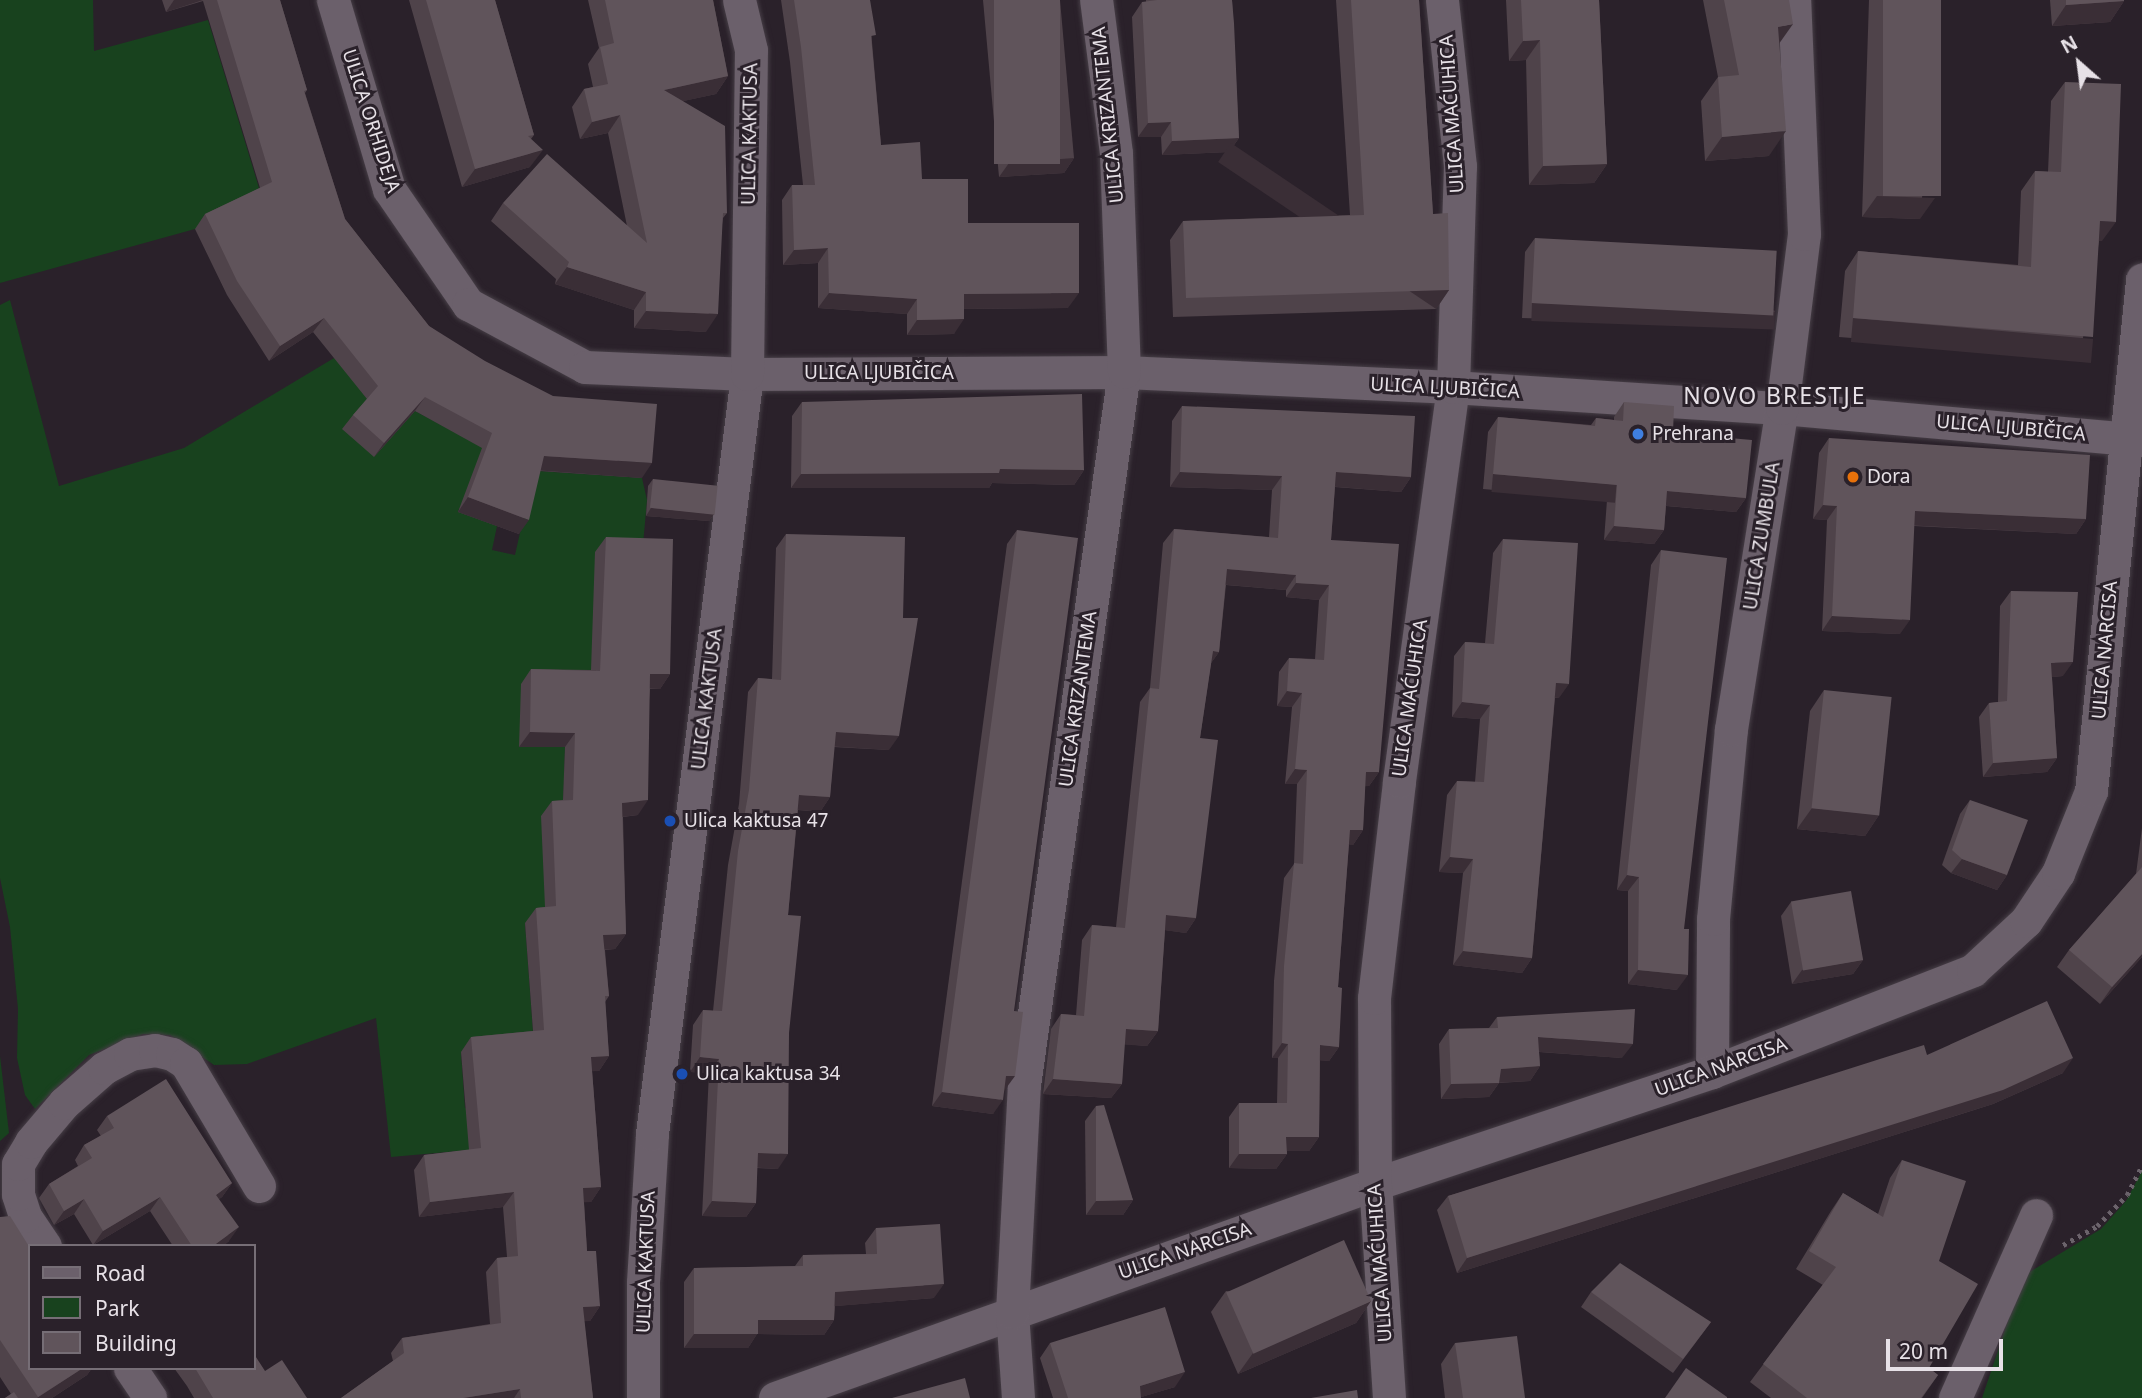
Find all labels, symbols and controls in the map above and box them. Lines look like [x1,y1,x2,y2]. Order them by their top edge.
street label: ULICA KRIZANTEMA [1087,26,1129,204]
north arrow [2044,28,2114,98]
text: N [2056,29,2082,60]
street label: ULICA MAĆUHICA [1435,34,1469,194]
street label: ULICA ORHIDEJA [337,46,405,196]
street label: ULICA KAKTUSA [737,63,763,205]
street label: ULICA LJUBIČICA [804,362,954,384]
street label: ULICA LJUBIČICA [1370,373,1520,403]
district label: NOVO BRESTJE [1685,381,1865,409]
street label: ULICA LJUBIČICA [1935,410,2087,446]
place label: Prehrana [1652,423,1734,445]
marker: Prehrana [1630,426,1646,442]
street label: ULICA ZUMBULA [1739,460,1785,612]
place label: Dora [1867,466,1910,488]
marker: Dora [1845,469,1861,485]
street label: ULICA NARCISA [2088,580,2122,720]
street label: ULICA KRIZANTEMA [1054,610,1102,788]
street label: ULICA MAĆUHICA [1388,618,1432,778]
street label: ULICA KAKTUSA [687,627,727,771]
place label: Ulica kaktusa 47 [684,810,828,832]
marker: Ulica kaktusa 47 [662,813,678,829]
street label: ULICA NARCISA [1652,1033,1790,1101]
place label: Ulica kaktusa 34 [696,1063,840,1085]
marker: Ulica kaktusa 34 [674,1066,690,1082]
street label: ULICA MAĆUHICA [1363,1183,1397,1343]
street label: ULICA KAKTUSA [632,1191,660,1333]
street label: ULICA NARCISA [1116,1218,1254,1284]
legend [28,1244,256,1370]
text: Road [95,1259,145,1287]
text: Park [95,1294,139,1322]
scale bar [1890,1324,2007,1368]
text: Building [95,1329,177,1357]
text: 20 m [1899,1337,1948,1365]

